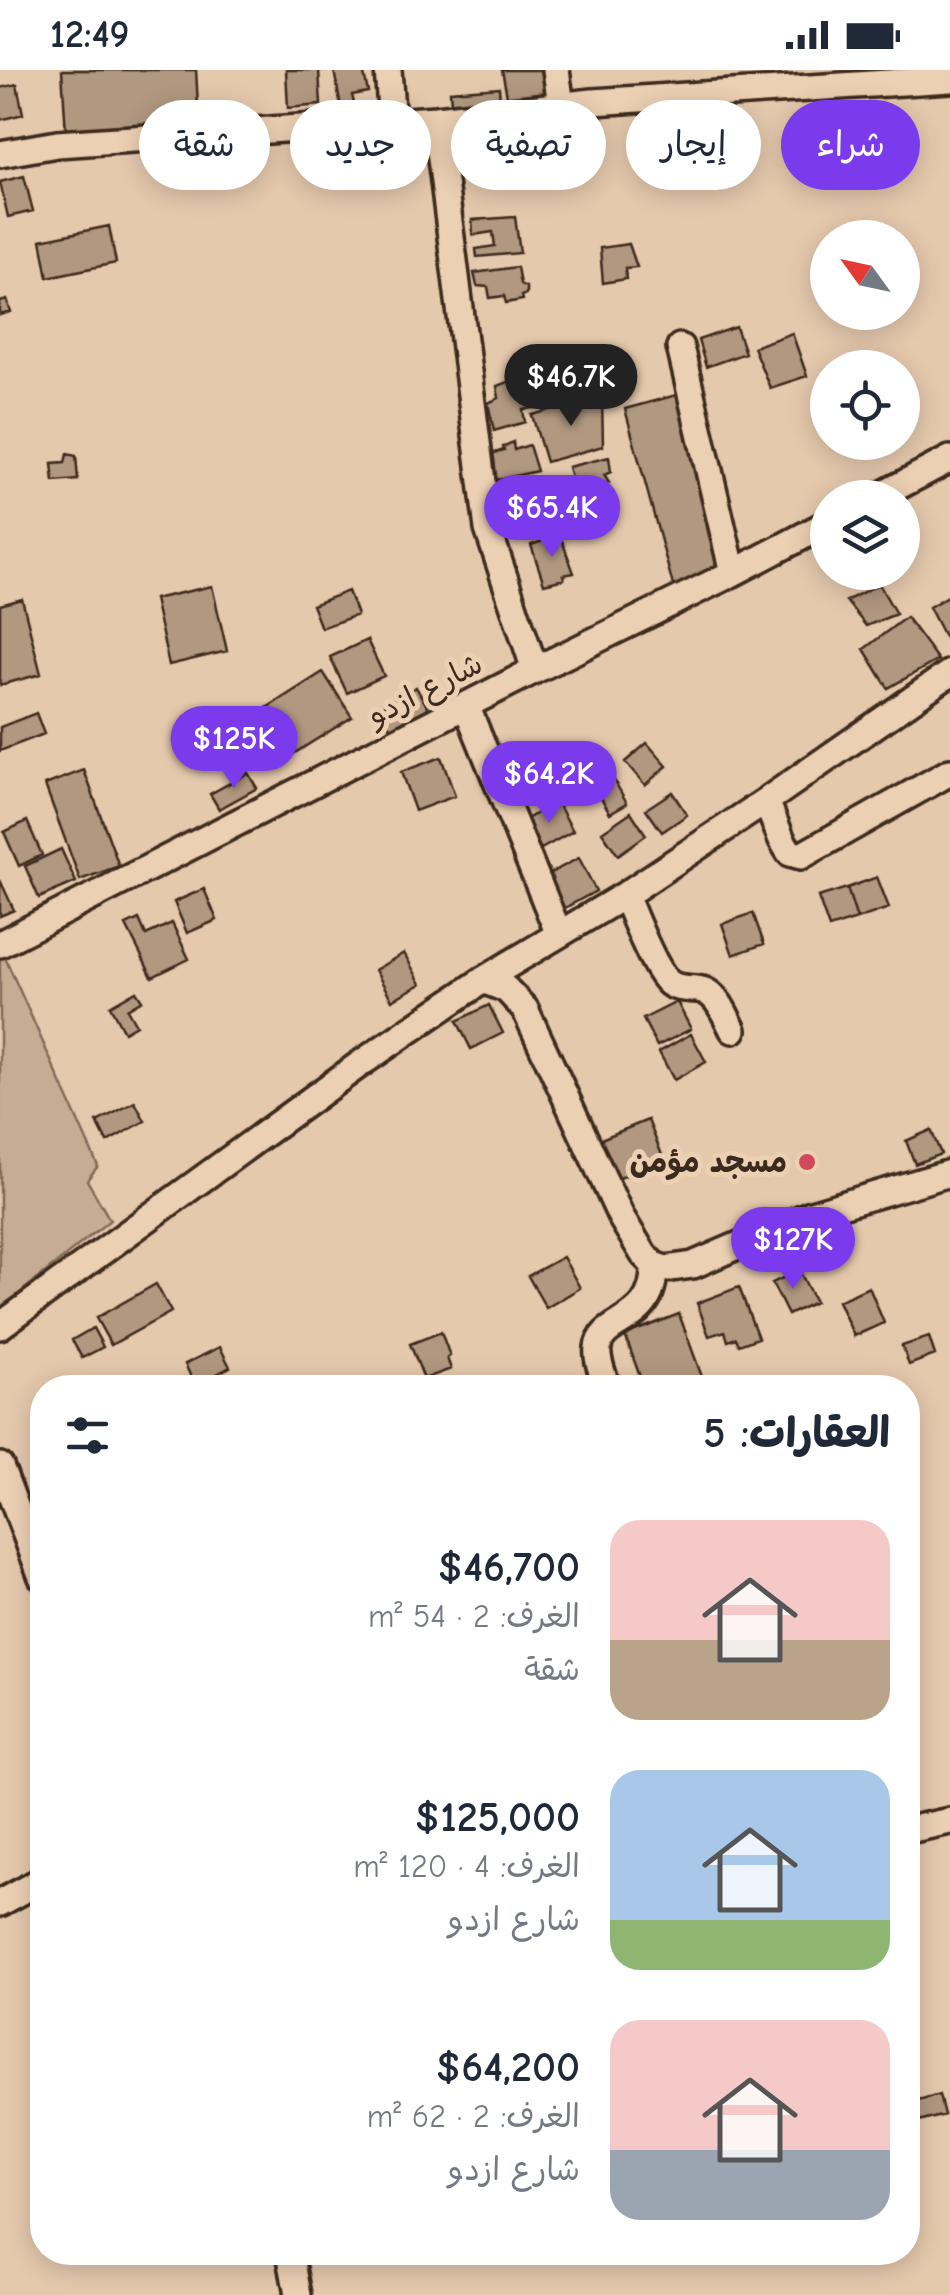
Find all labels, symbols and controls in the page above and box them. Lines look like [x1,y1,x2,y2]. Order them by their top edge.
text: 12:49 [50,13,129,57]
chip: شقة [139,100,270,190]
chip: جديد [290,100,431,190]
chip: تصفية [451,100,606,190]
chip: إيجار [626,100,761,190]
chip: شراء [781,100,920,190]
north arrow [810,220,920,330]
map controls [810,220,920,590]
pin: $46.7K [490,344,652,429]
button: locate [810,350,920,460]
text: $46.7K [526,358,616,395]
pin: $65.4K [471,475,633,560]
button: layers [810,480,920,590]
text: $65.4K [506,489,598,526]
street label: شارع ازدو [360,646,490,737]
pin: $125K [164,706,304,791]
text: $125K [193,720,275,757]
pin: $64.2K [468,741,630,826]
text: $64.2K [504,755,594,792]
place label: مسجد مؤمن [630,1145,787,1181]
marker: مسجد مؤمن [796,1151,818,1173]
pin: $127K [723,1207,863,1292]
text: $127K [753,1221,833,1258]
icon: filters [60,1408,115,1463]
text: العقارات: 5 [703,1409,890,1458]
text: $46,700 [438,1543,580,1592]
icon: home [690,1560,810,1680]
text: الغرف: 2 · 54 m² [368,1598,580,1635]
text: شقة [524,1651,580,1688]
text: $125,000 [415,1793,580,1842]
icon: home [690,1810,810,1930]
text: الغرف: 4 · 120 m² [353,1848,580,1885]
text: شارع ازدو [447,1901,580,1938]
text: $64,200 [436,2043,580,2092]
icon: home [690,2060,810,2180]
text: الغرف: 2 · 62 m² [367,2098,580,2135]
text: شارع ازدو [447,2151,580,2188]

